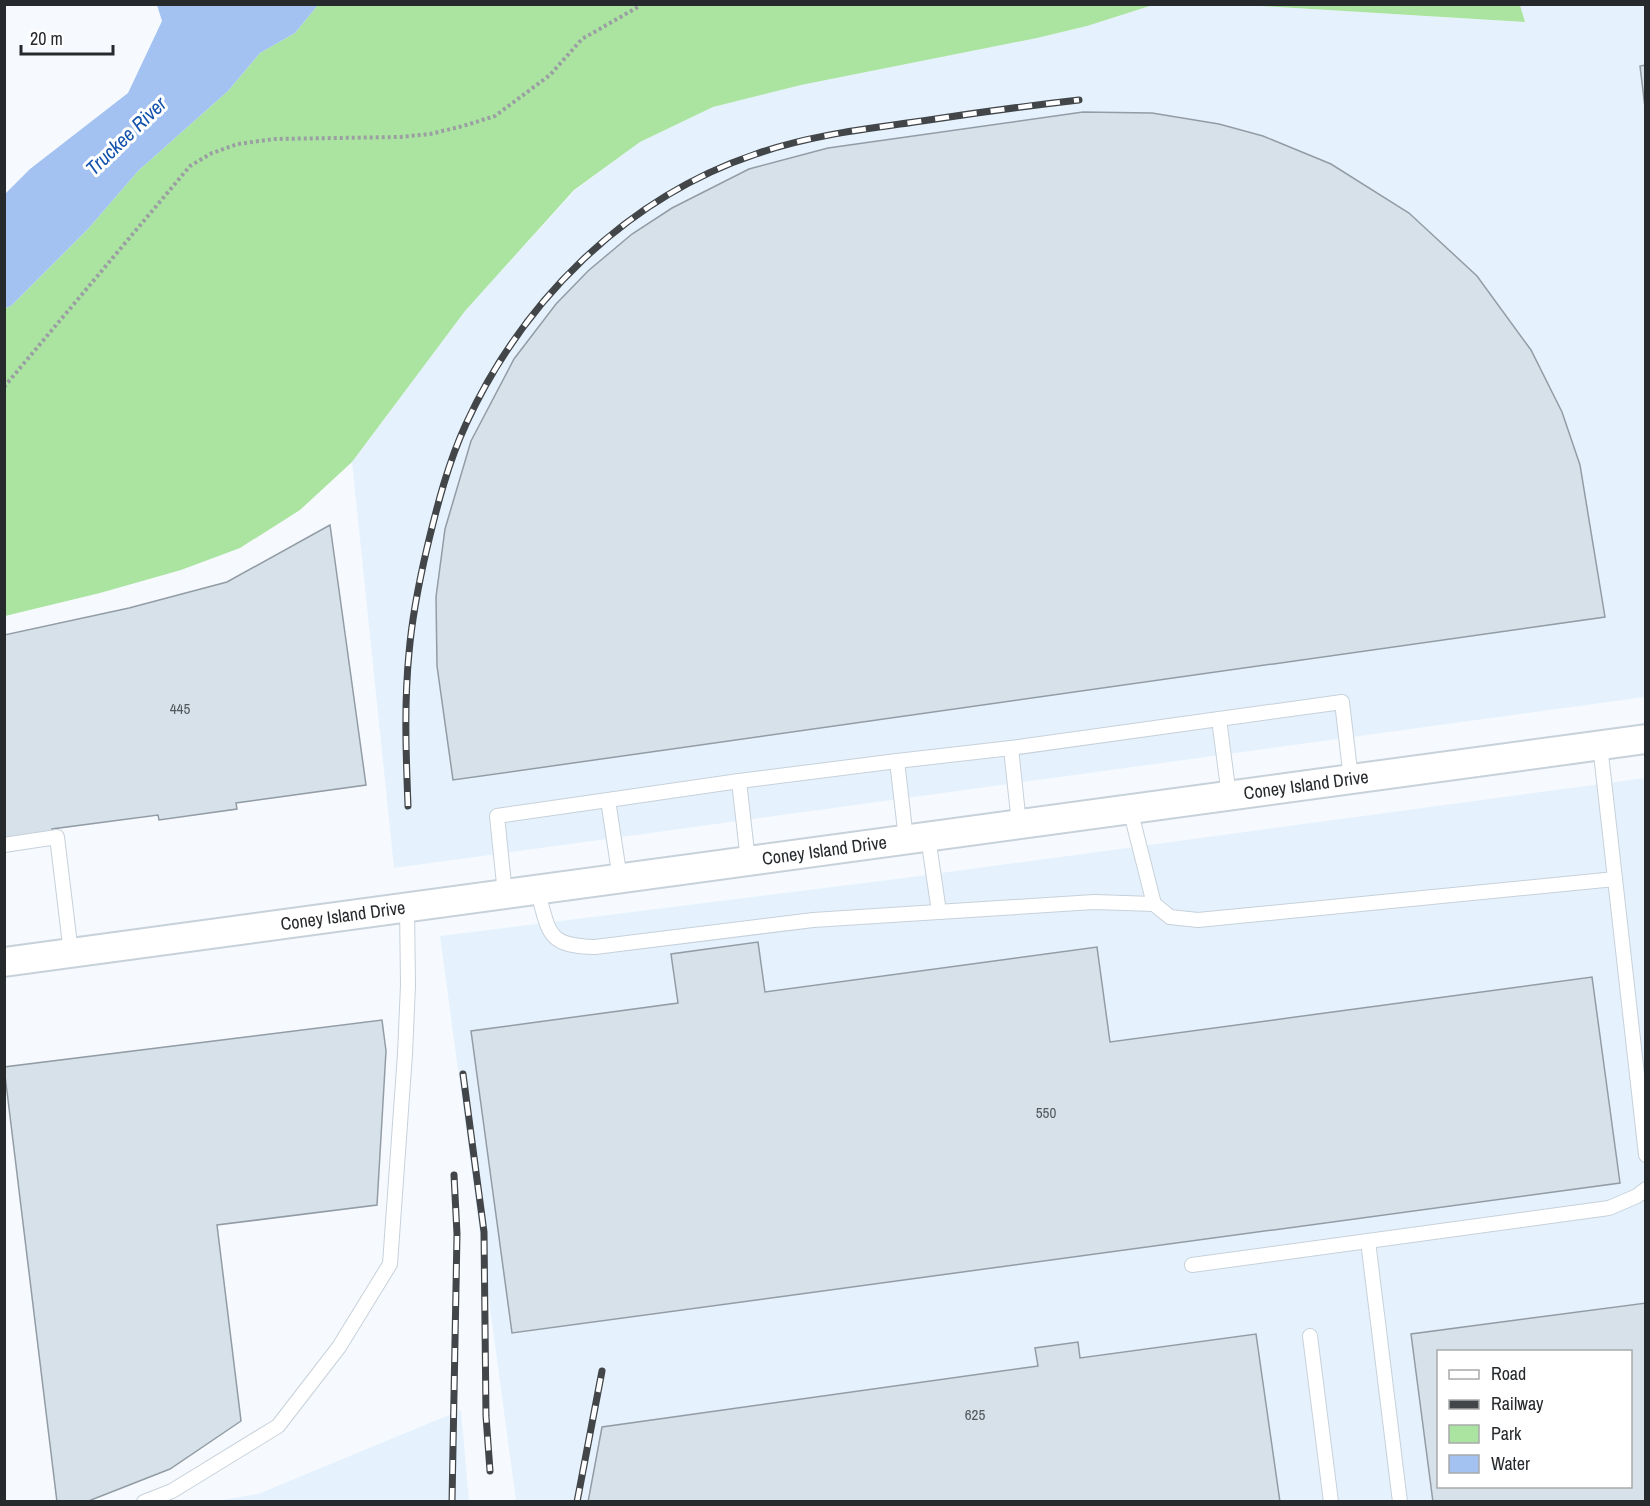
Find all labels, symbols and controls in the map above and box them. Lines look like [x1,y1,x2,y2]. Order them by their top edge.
scale bar [21,18,112,56]
text: 20 m [30,26,63,51]
water label: Truckee River [79,90,172,181]
house number: 445 [170,698,190,719]
street label: Coney Island Drive [1242,764,1370,806]
street label: Coney Island Drive [760,829,888,871]
street label: Coney Island Drive [279,895,407,936]
house number: 550 [1036,1102,1056,1123]
legend [1437,1350,1632,1488]
text: Road [1491,1361,1526,1386]
text: Railway [1491,1391,1544,1416]
house number: 625 [965,1404,985,1425]
text: Park [1491,1421,1522,1446]
text: Water [1491,1451,1530,1476]

